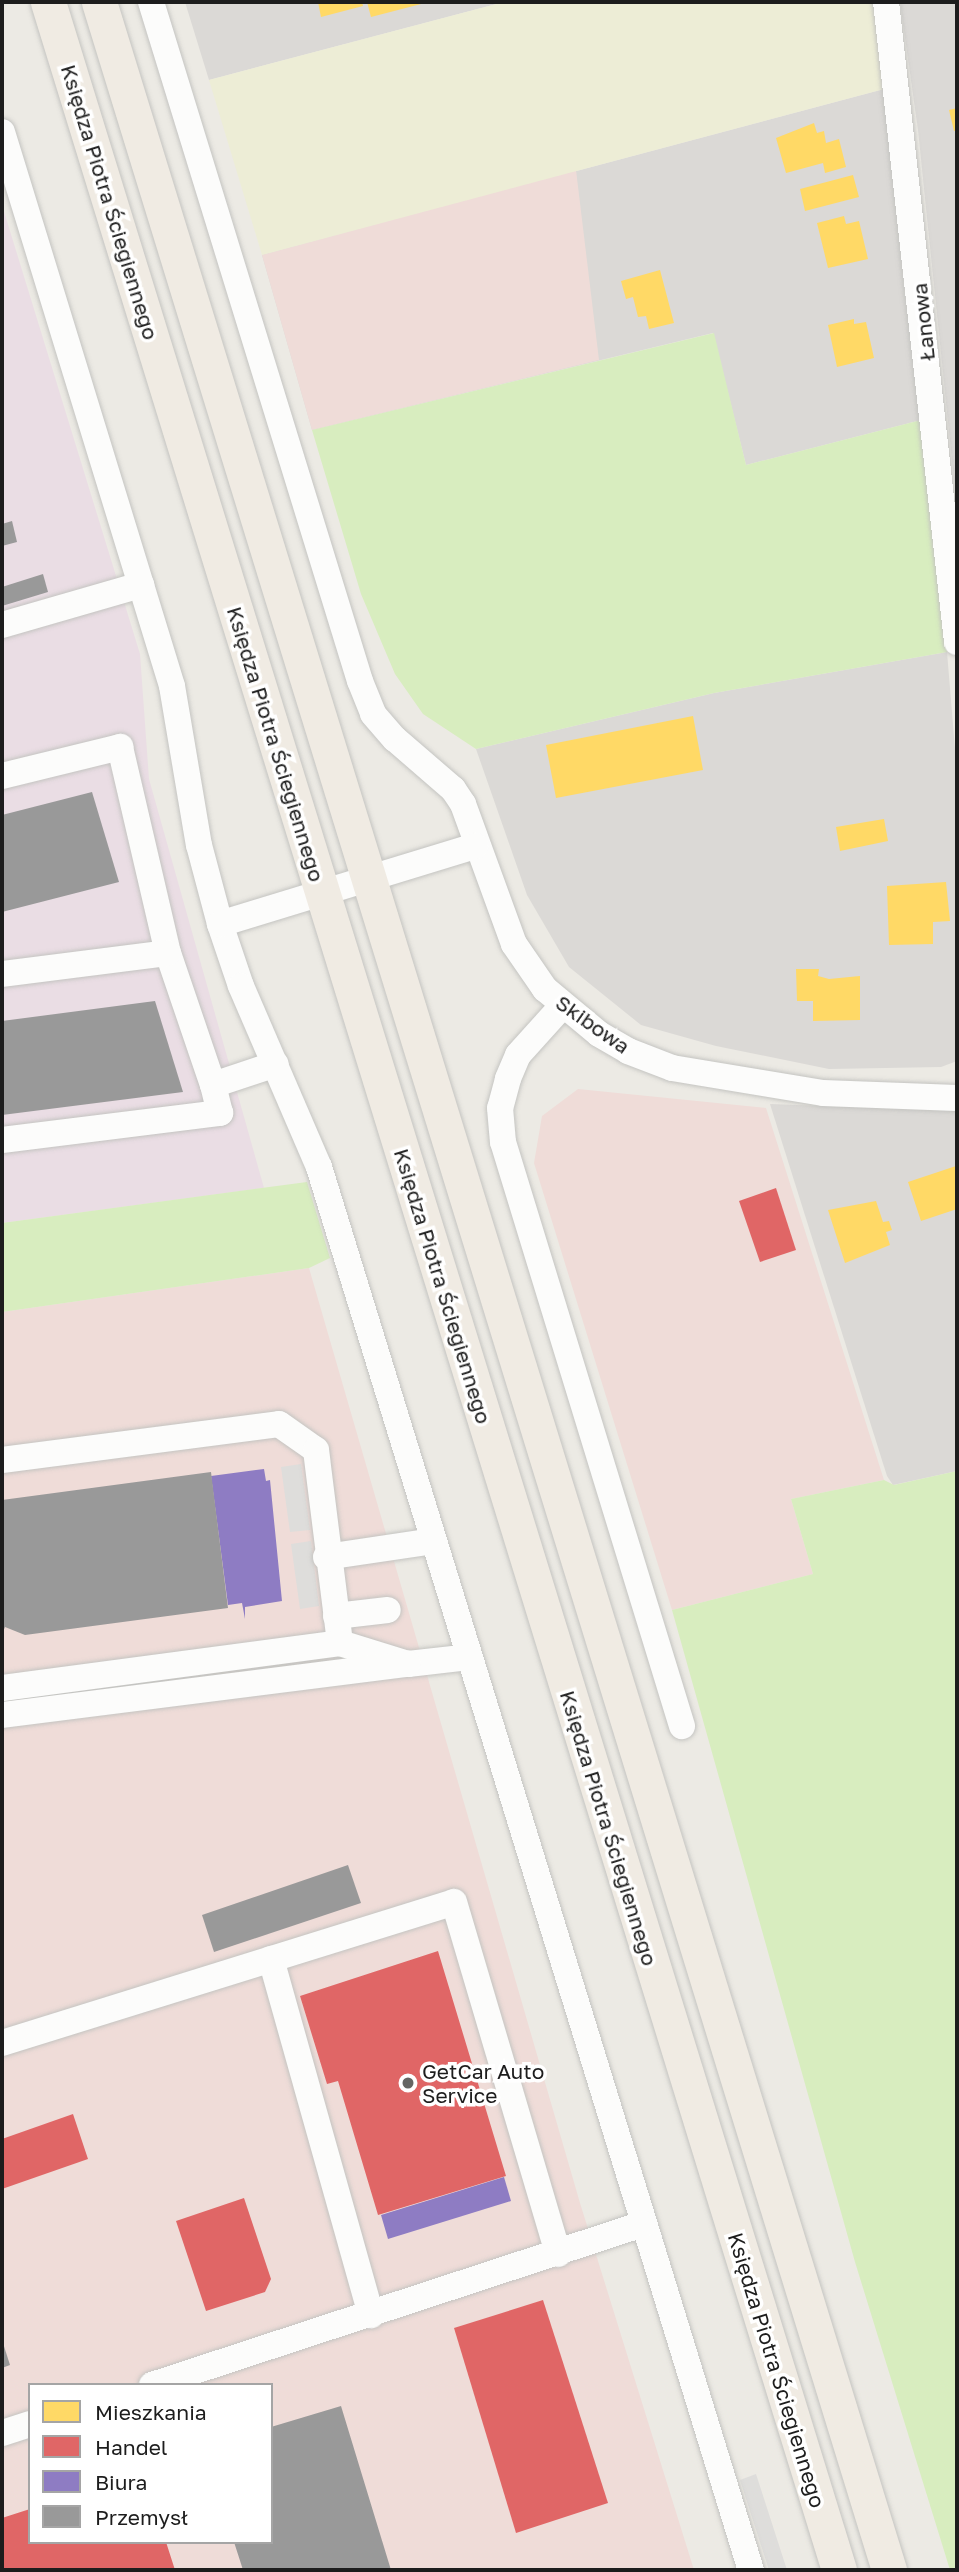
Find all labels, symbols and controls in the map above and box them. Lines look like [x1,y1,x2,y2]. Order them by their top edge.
street label: Księdza Piotra Ściegiennego [56,61,164,343]
street label: Łanowa [906,282,940,362]
street label: Księdza Piotra Ściegiennego [222,603,330,885]
street label: Skibowa [551,989,635,1059]
street label: Księdza Piotra Ściegiennego [389,1145,497,1427]
street label: Księdza Piotra Ściegiennego [555,1687,663,1969]
place label: GetCar Auto Service [422,2058,544,2108]
marker: GetCar Auto Service [400,2075,416,2091]
street label: Księdza Piotra Ściegiennego [723,2229,831,2511]
legend [28,2383,273,2544]
text: Mieszkania [95,2399,207,2425]
text: Handel [95,2434,168,2460]
text: Biura [95,2469,147,2495]
text: Przemysł [95,2504,188,2530]

